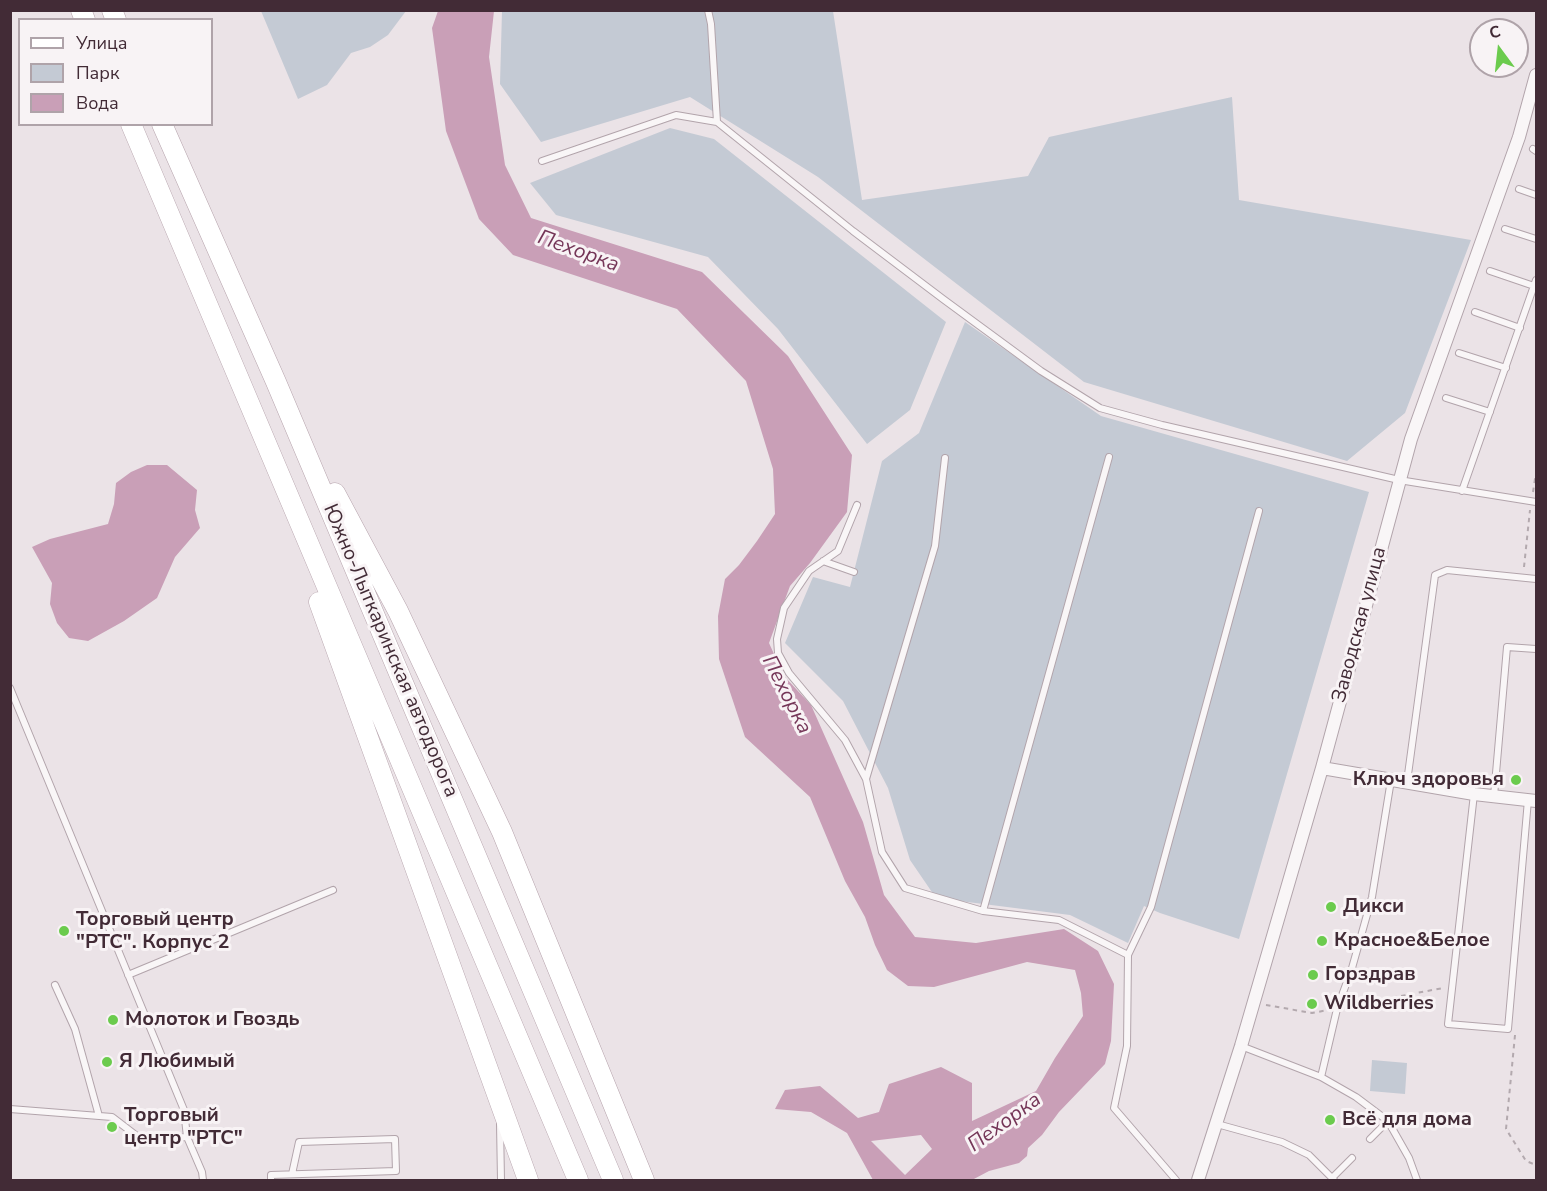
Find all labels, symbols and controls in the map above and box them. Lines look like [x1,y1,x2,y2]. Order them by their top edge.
legend [18,18,213,126]
north arrow [1469,18,1529,78]
text: С [1487,21,1503,45]
text: Улица [76,31,127,55]
text: Парк [76,61,119,85]
text: Вода [76,91,119,115]
water label: Пехорка [534,226,622,278]
street label: Южно-Лыткаринская автодорога [317,501,463,801]
street label: Заводская улица [1328,545,1392,705]
water label: Пехорка [756,652,816,738]
place label: Ключ здоровья [1353,768,1504,792]
marker: Ключ здоровья [1509,773,1523,787]
place label: Дикси [1343,895,1404,919]
marker: Дикси [1324,900,1338,914]
place label: Торговый центр "РТС". Корпус 2 [76,908,234,955]
marker: Торговый центр "РТС". Корпус 2 [57,924,71,938]
place label: Красное&Белое [1334,929,1490,953]
marker: Красное&Белое [1315,934,1329,948]
place label: Горздрав [1325,963,1416,987]
marker: Горздрав [1306,968,1320,982]
place label: Wildberries [1324,992,1434,1016]
marker: Wildberries [1305,997,1319,1011]
place label: Молоток и Гвоздь [125,1008,300,1032]
marker: Молоток и Гвоздь [106,1013,120,1027]
place label: Я Любимый [119,1050,235,1074]
marker: Я Любимый [100,1055,114,1069]
water label: Пехорка [963,1088,1047,1158]
place label: Торговый центр "РТС" [124,1104,243,1151]
place label: Всё для дома [1342,1108,1472,1132]
marker: Всё для дома [1323,1113,1337,1127]
marker: Торговый центр "РТС" [105,1120,119,1134]

